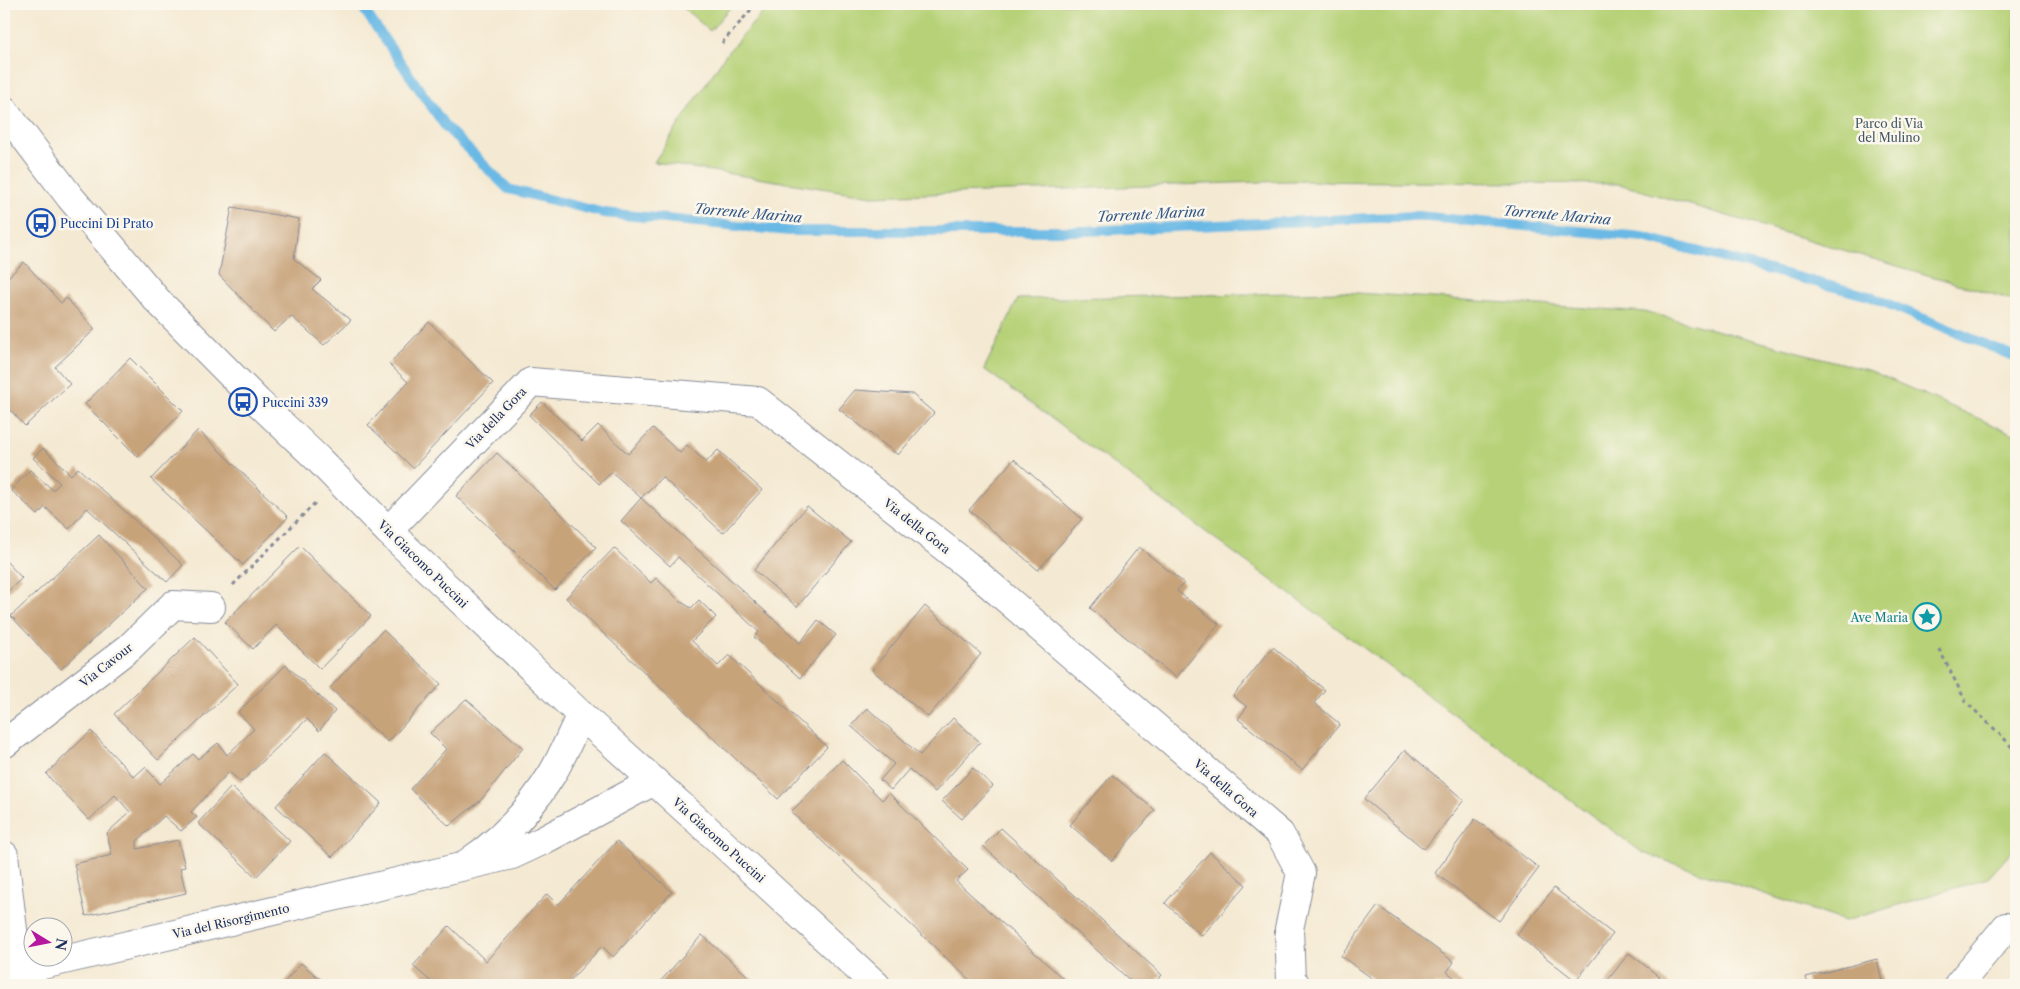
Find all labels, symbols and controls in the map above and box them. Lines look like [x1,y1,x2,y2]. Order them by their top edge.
park label: Parco di Via del Mulino [1855,116,1924,145]
water label: Torrente Marina [693,199,803,227]
water label: Torrente Marina [1502,201,1612,229]
water label: Torrente Marina [1096,202,1206,226]
bus stop icon: Puccini Di Prato [26,208,56,238]
place label: Puccini Di Prato [60,216,153,231]
street label: Via della Gora [462,383,530,453]
bus stop icon: Puccini 339 [228,387,258,417]
place label: Puccini 339 [262,395,328,410]
street label: Via della Gora [880,495,954,557]
street label: Via Giacomo Puccini [374,516,471,611]
place icon: Ave Maria [1912,602,1942,632]
place label: Ave Maria [1849,610,1909,625]
street label: Via Cavour [76,640,135,691]
street label: Via della Gora [1190,755,1262,821]
street label: Via Giacomo Puccini [669,794,769,886]
street label: Via del Risorgimento [170,900,291,942]
north arrow [22,916,72,966]
text: N [51,937,71,952]

